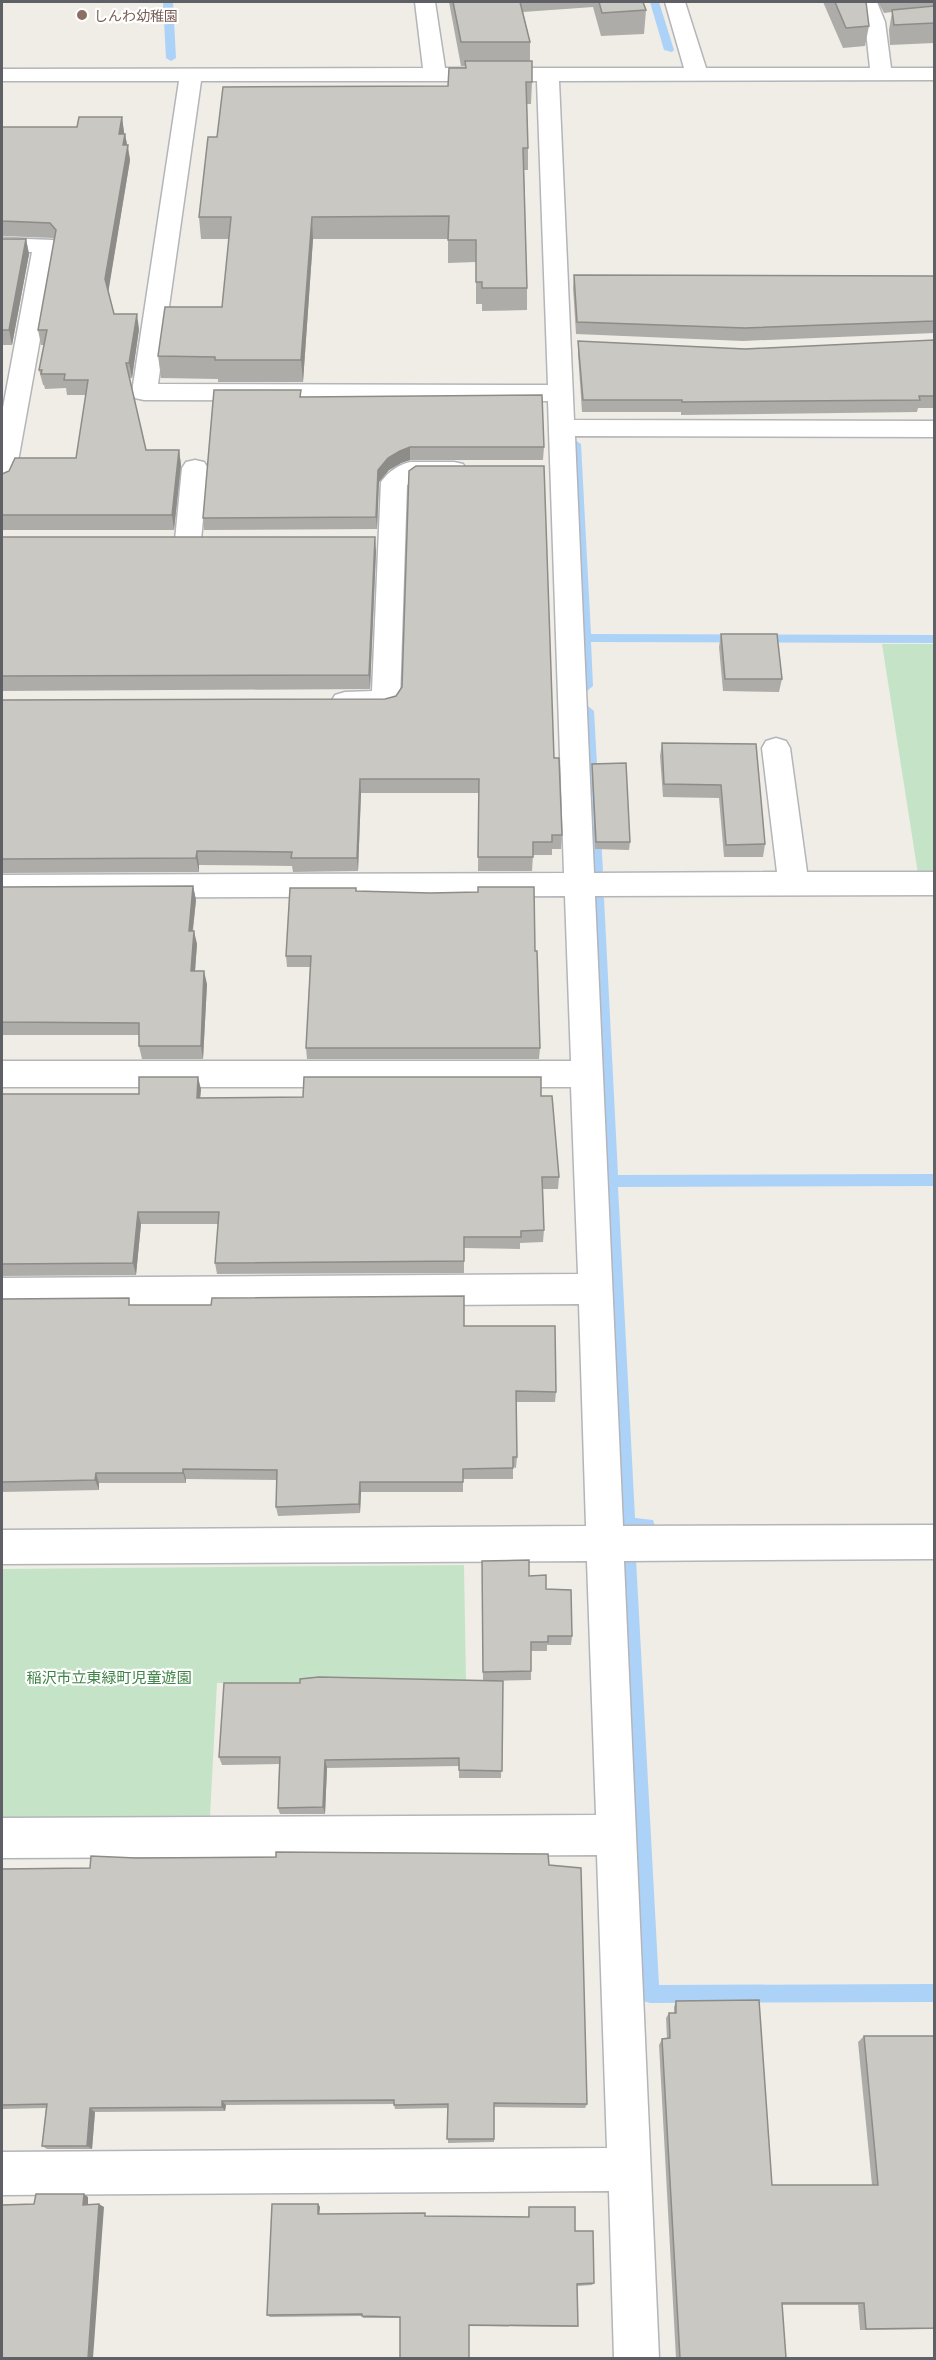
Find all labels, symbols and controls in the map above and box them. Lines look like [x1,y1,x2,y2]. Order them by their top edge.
place label: しんわ幼稚園 [94,7,178,24]
marker: しんわ幼稚園 [75,8,89,22]
park label: 稲沢市立東緑町児童遊園 [26,1668,192,1686]

